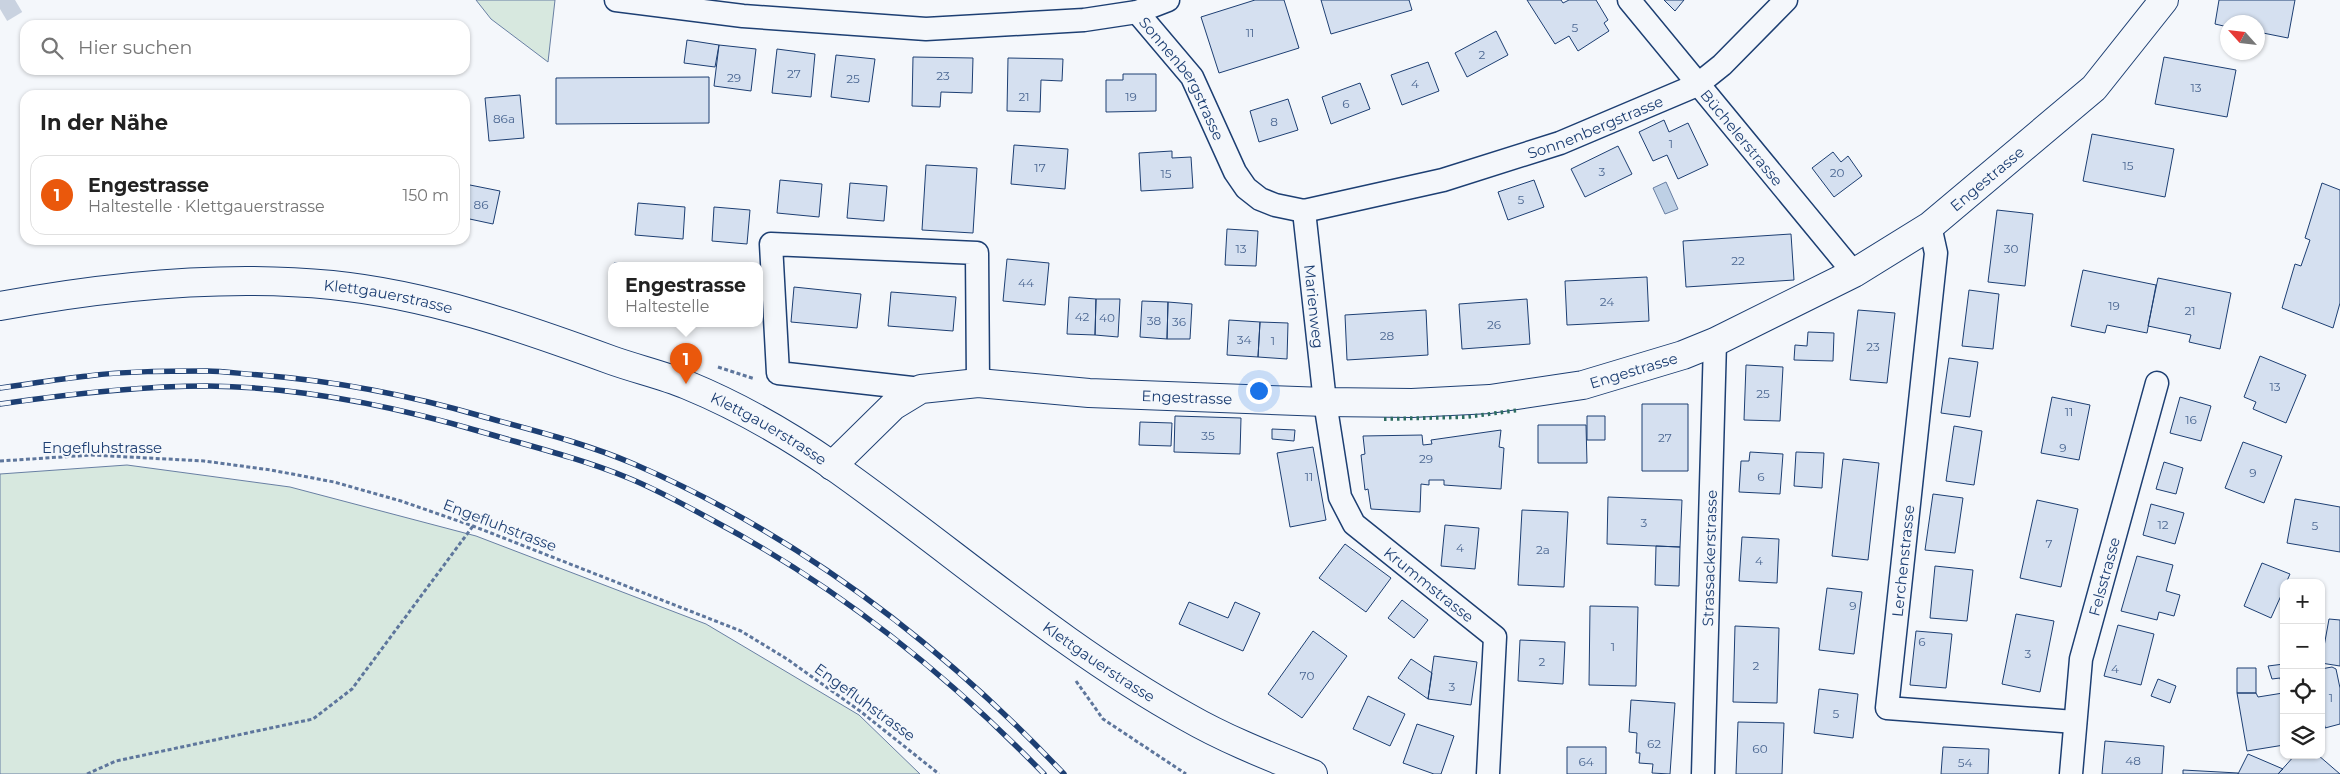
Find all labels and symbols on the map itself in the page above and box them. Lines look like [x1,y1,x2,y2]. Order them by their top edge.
street label: Sonnenbergstrasse [1135,12,1229,143]
north arrow [2220,15,2265,60]
house number: 5 [1572,20,1579,35]
house number: 11 [1246,25,1254,40]
house number: 2 [1479,47,1486,62]
house number: 27 [787,66,801,81]
house number: 23 [936,68,950,83]
house number: 29 [727,70,741,85]
house number: 25 [846,71,860,86]
house number: 4 [1411,76,1419,91]
house number: 13 [2190,80,2202,95]
street label: Büchelerstrasse [1697,85,1788,189]
house number: 21 [1018,89,1030,104]
house number: 19 [1125,89,1137,104]
street label: Sonnenbergstrasse [1525,91,1666,162]
house number: 6 [1342,96,1350,111]
house number: 86a [493,111,515,126]
house number: 8 [1270,114,1278,129]
house number: 1 [1669,136,1673,151]
street label: Engestrasse [1946,142,2028,215]
house number: 15 [2122,158,2134,173]
house number: 17 [1034,160,1046,175]
house number: 3 [1599,164,1606,179]
house number: 20 [1830,165,1844,180]
house number: 15 [1160,166,1172,181]
house number: 5 [1518,192,1525,207]
house number: 86 [474,197,488,212]
house number: 13 [1235,241,1247,256]
house number: 30 [2004,241,2018,256]
house number: 22 [1731,253,1745,268]
street label: Marienweg [1300,263,1329,349]
street label: Klettgauerstrasse [323,275,455,317]
house number: 44 [1018,275,1034,290]
house number: 24 [1600,294,1614,309]
house number: 19 [2108,298,2120,313]
house number: 21 [2184,303,2196,318]
house number: 42 [1075,309,1090,324]
house number: 40 [1099,310,1115,325]
house number: 38 [1147,313,1162,328]
house number: 36 [1172,314,1186,329]
house number: 26 [1487,317,1501,332]
house number: 28 [1380,328,1395,343]
house number: 34 [1237,332,1251,347]
house number: 1 [1271,333,1275,348]
house number: 23 [1866,339,1880,354]
pin: 1 [670,343,702,384]
street label: Engestrasse [1587,348,1680,392]
your location [1246,378,1272,404]
house number: 13 [2269,379,2281,394]
street label: Engestrasse [1141,386,1233,408]
house number: 25 [1756,386,1770,401]
street label: Klettgauerstrasse [708,387,831,469]
house number: 11 [2065,404,2073,419]
house number: 16 [2185,412,2197,427]
house number: 35 [1201,428,1215,443]
house number: 27 [1658,430,1672,445]
street label: Engefluhstrasse [42,438,162,457]
house number: 9 [2059,440,2067,455]
house number: 29 [1419,451,1433,466]
house number: 9 [2249,465,2257,480]
house number: 11 [1305,469,1313,484]
house number: 6 [1757,469,1765,484]
street label: Strassackerstrasse [1698,490,1720,627]
street label: Engefluhstrasse [440,495,560,555]
street label: Lerchenstrasse [1888,504,1918,618]
house number: 3 [1641,515,1648,530]
house number: 12 [2157,517,2169,532]
house number: 5 [2312,518,2319,533]
street label: Felsstrasse [2084,535,2124,618]
house number: 7 [2045,536,2053,551]
house number: 4 [1456,540,1464,555]
street label: Krummstrasse [1380,542,1478,626]
house number: 2a [1536,542,1550,557]
house number: 4 [1755,553,1763,568]
house number: 9 [1849,598,1857,613]
street label: Klettgauerstrasse [1039,617,1159,706]
house number: 6 [1918,634,1926,649]
house number: 1 [1611,639,1615,654]
house number: 3 [2025,646,2032,661]
house number: 2 [1539,654,1546,669]
house number: 2 [1753,658,1760,673]
street label: Engefluhstrasse [811,659,919,745]
house number: 4 [2111,661,2119,676]
house number: 70 [1300,668,1314,683]
house number: 3 [1449,679,1456,694]
house number: 1 [2329,690,2333,705]
house number: 5 [1833,706,1840,721]
house number: 62 [1647,736,1661,751]
house number: 60 [1752,741,1768,756]
house number: 48 [2125,753,2141,768]
house number: 64 [1578,754,1594,769]
house number: 54 [1958,755,1972,770]

